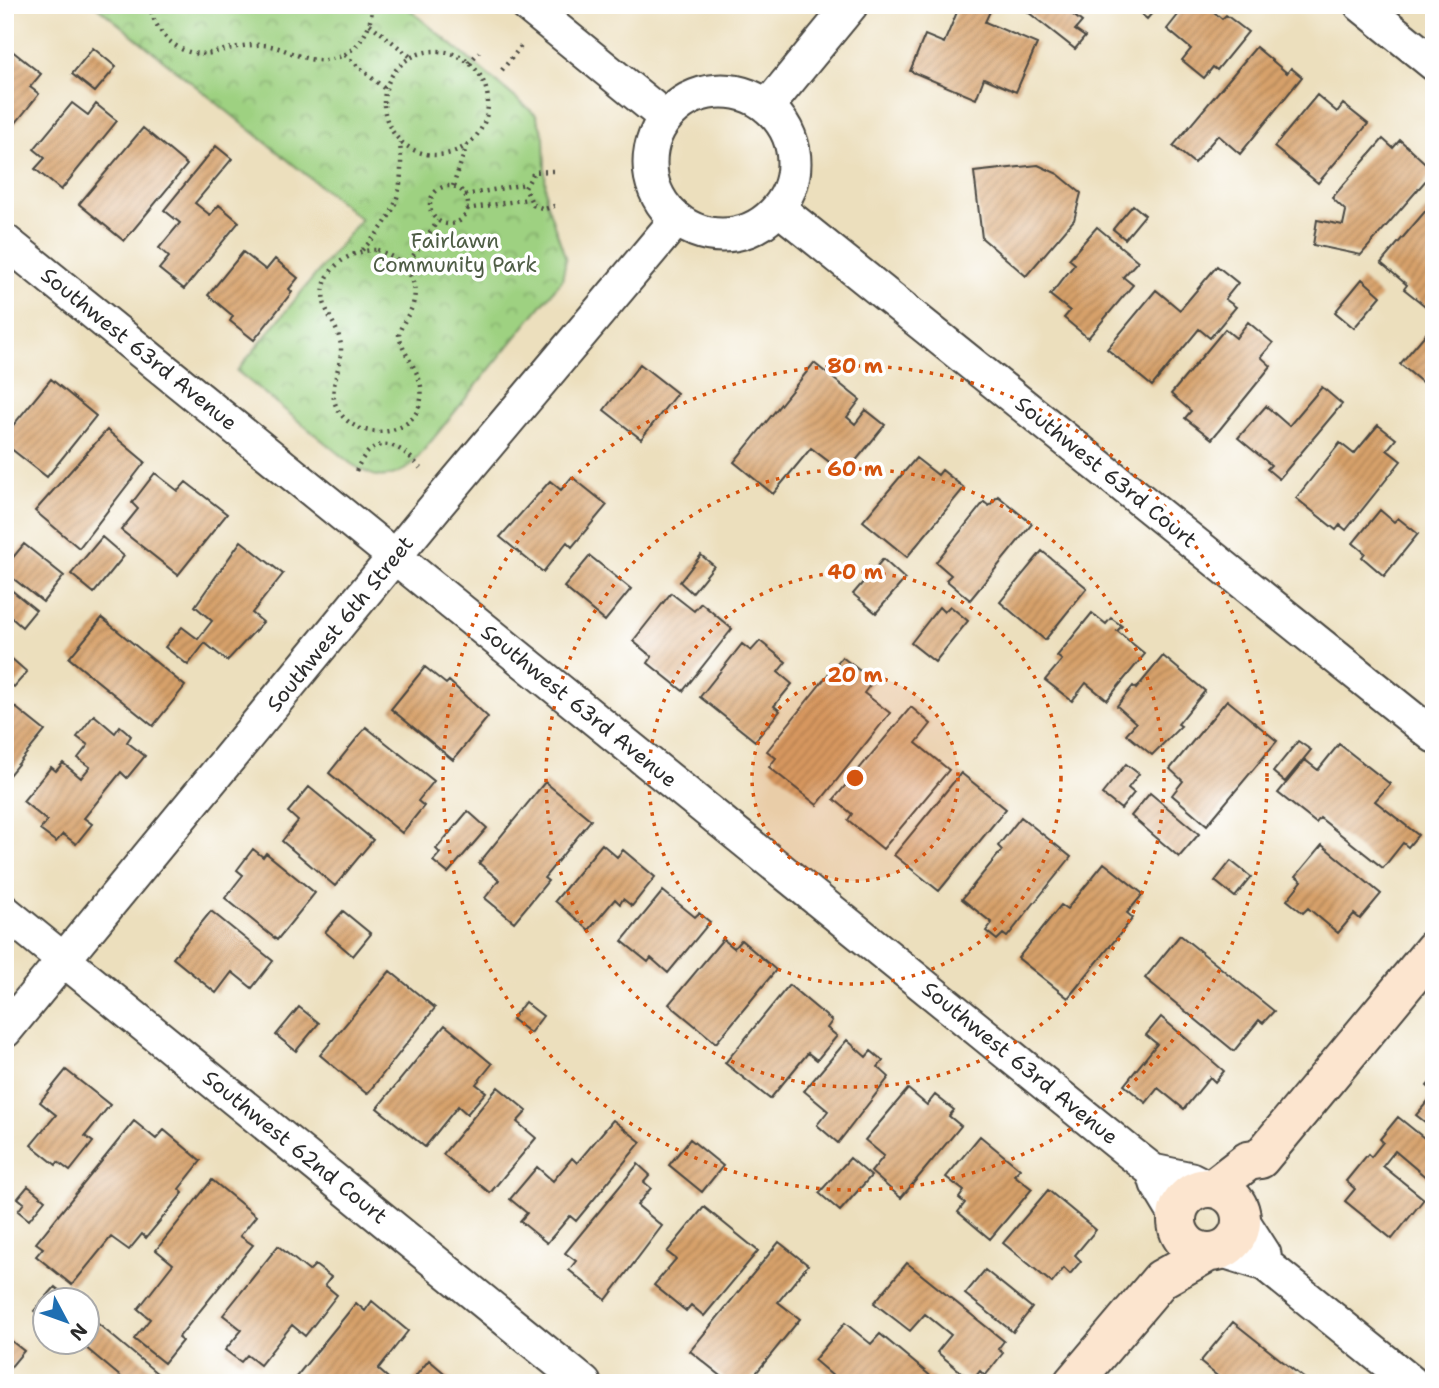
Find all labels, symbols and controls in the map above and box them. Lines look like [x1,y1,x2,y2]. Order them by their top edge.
park label: Fairlawn Community Park [373,227,537,279]
street label: Southwest 63rd Avenue [35,261,243,437]
text: 80 m [827,352,883,380]
street label: Southwest 63rd Court [1009,390,1203,554]
text: 60 m [827,455,883,483]
street label: Southwest 6th Street [260,530,420,718]
text: 40 m [827,558,883,586]
street label: Southwest 63rd Avenue [475,618,683,794]
text: 20 m [827,661,883,689]
centre of rings [843,766,867,790]
street label: Southwest 63rd Avenue [916,975,1124,1151]
street label: Southwest 62nd Court [197,1064,393,1230]
north arrow [32,1286,102,1356]
text: N [64,1318,93,1346]

